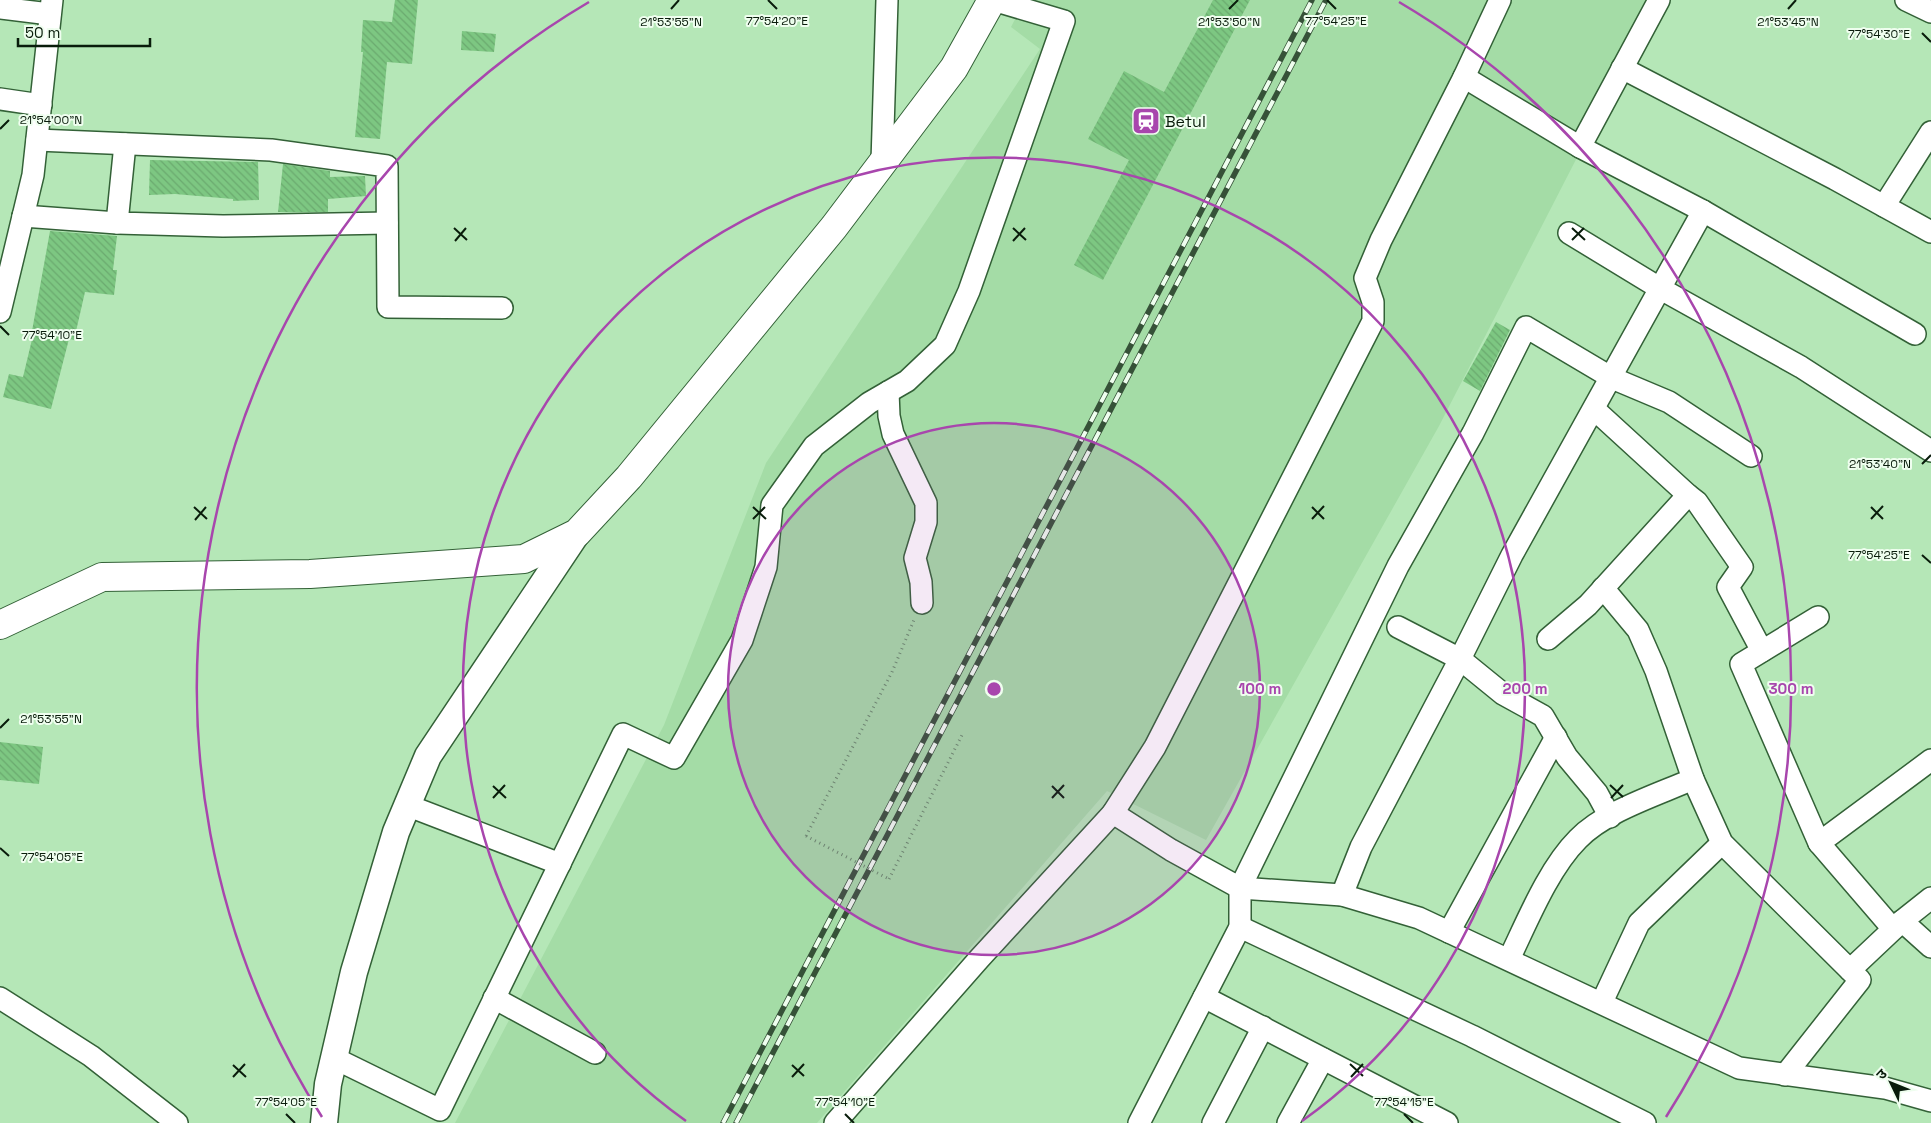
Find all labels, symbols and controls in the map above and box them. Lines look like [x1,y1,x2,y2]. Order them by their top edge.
text: 77°54'20"E [746,13,808,29]
text: 77°54'25"E [1305,13,1367,29]
text: 21°53'55"N [640,14,702,30]
text: 21°53'50"N [1198,14,1260,30]
text: 21°53'45"N [1757,14,1819,30]
scale bar [18,15,150,47]
text: 50 m [25,23,60,42]
text: 77°54'30"E [1848,26,1910,42]
station icon: Betul [1131,106,1161,136]
place label: Betul [1165,111,1206,132]
text: 21°54'00"N [20,112,82,128]
text: 77°54'10"E [22,327,82,343]
text: 21°53'40"N [1849,456,1911,472]
text: 77°54'25"E [1848,547,1910,563]
text: 100 m [1239,679,1281,698]
text: 200 m [1503,679,1547,698]
text: 300 m [1768,679,1814,698]
centre of rings [985,680,1003,698]
text: 21°53'55"N [20,711,82,727]
text: 77°54'05"E [21,849,83,865]
north arrow [1866,1058,1916,1108]
text: उ [1872,1064,1891,1083]
text: 77°54'05"E [255,1094,317,1110]
text: 77°54'10"E [815,1094,875,1110]
text: 77°54'15"E [1374,1094,1434,1110]

